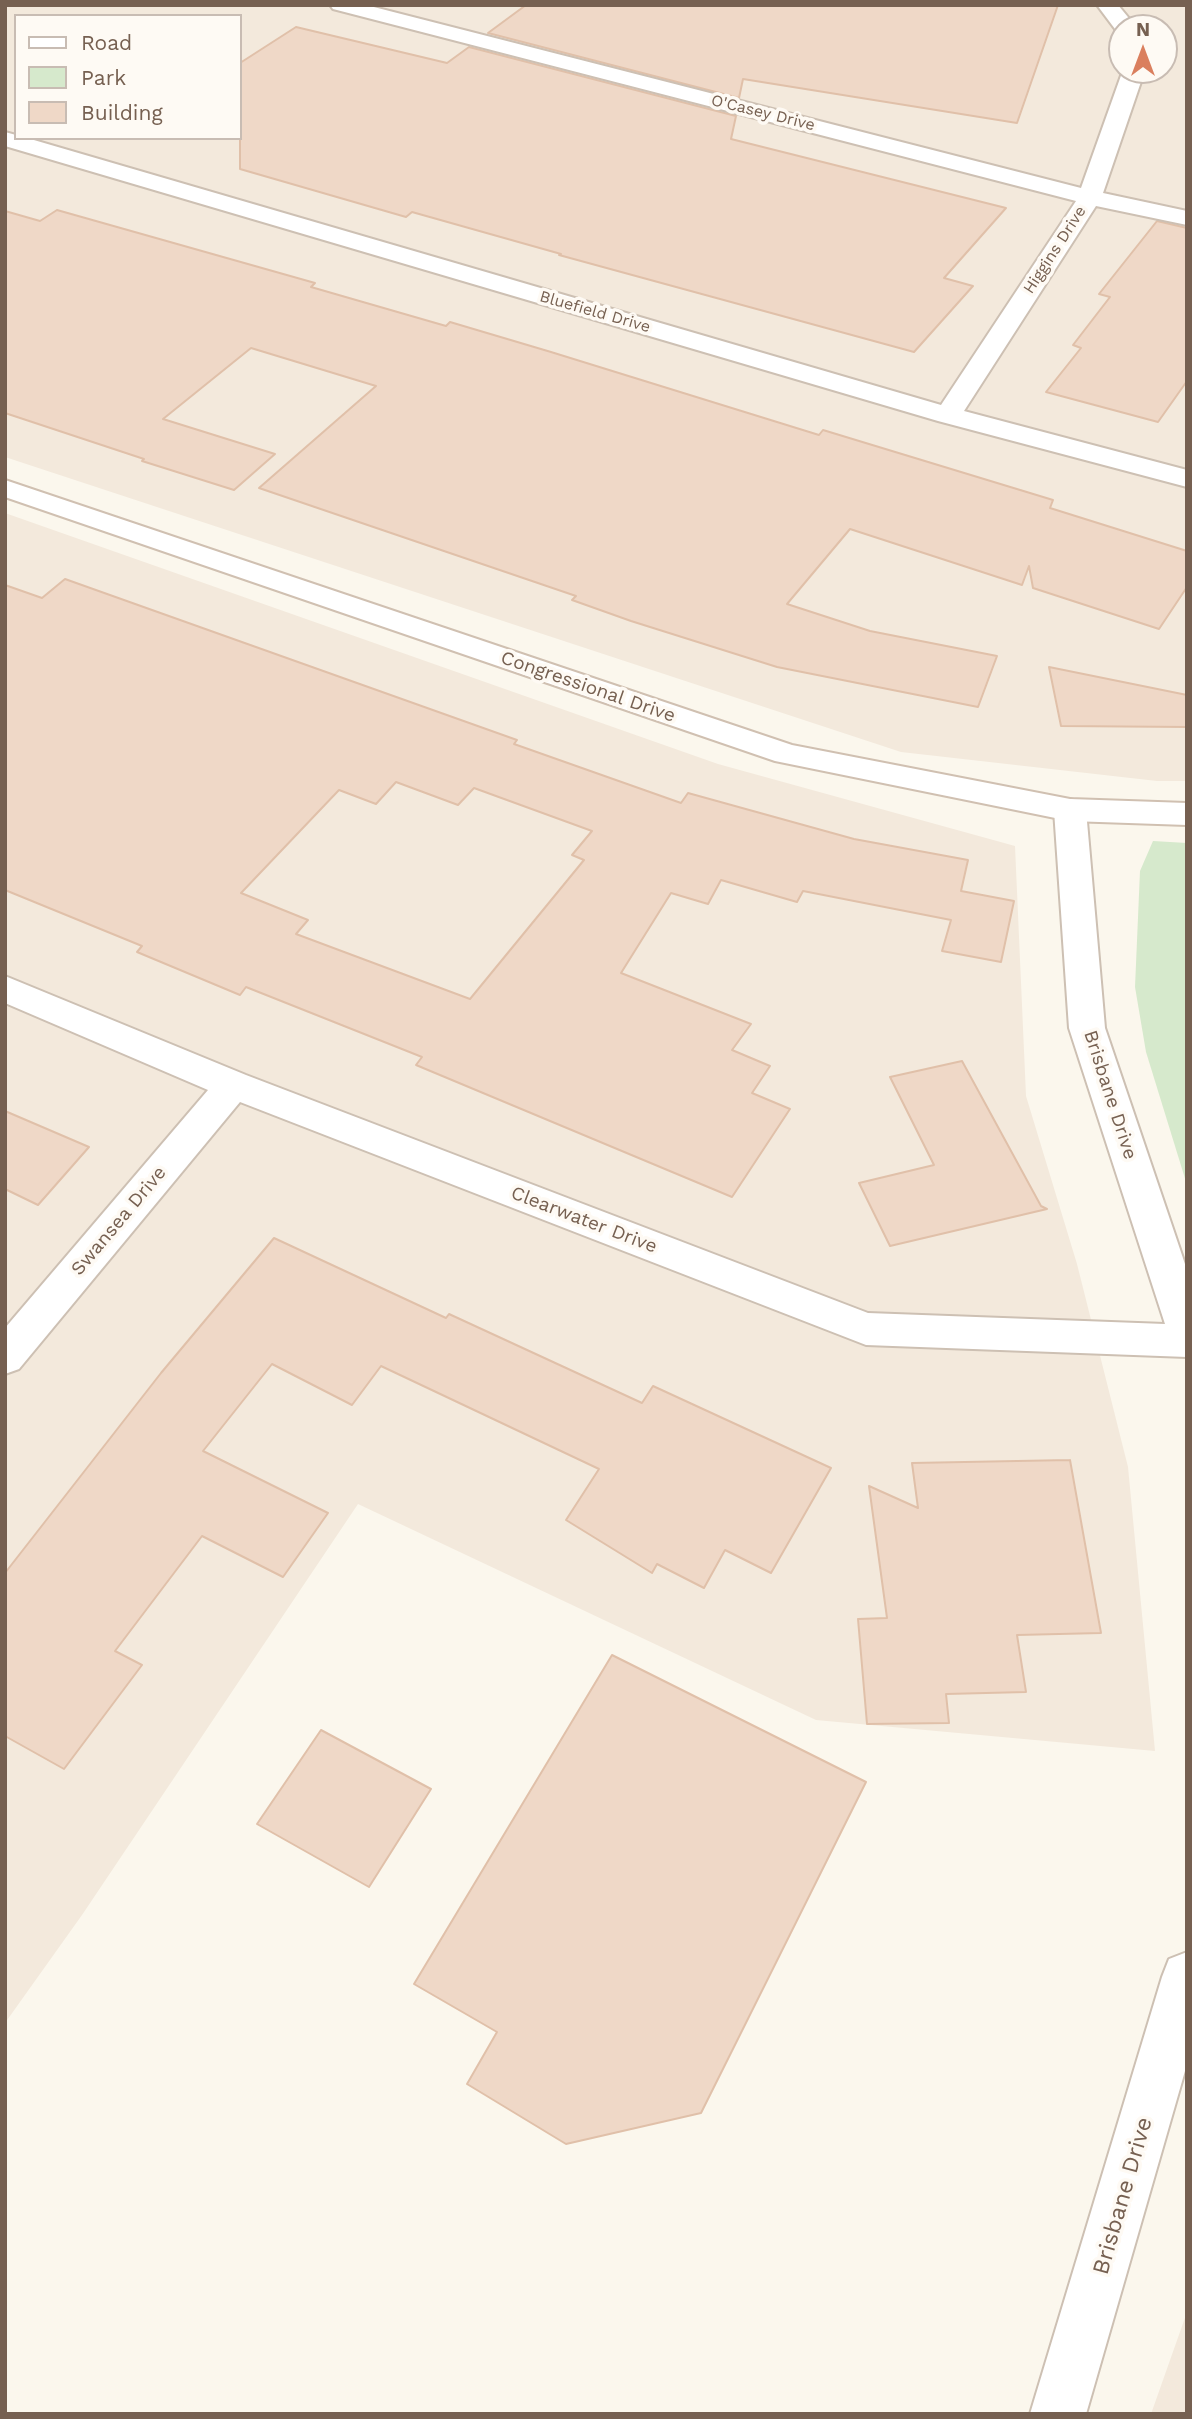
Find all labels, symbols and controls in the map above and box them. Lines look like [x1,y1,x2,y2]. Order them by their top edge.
legend [14,14,242,140]
north arrow [1108,14,1178,84]
text: N [1136,18,1150,41]
text: Road [81,30,132,55]
text: Park [81,65,126,90]
street label: O'Casey Drive [709,91,817,135]
text: Building [81,100,163,125]
street label: Higgins Drive [1019,202,1091,298]
street label: Bluefield Drive [537,287,653,337]
street label: Congressional Drive [498,646,678,728]
street label: Brisbane Drive [1078,1028,1142,1162]
street label: Swansea Drive [67,1162,171,1280]
street label: Clearwater Drive [508,1182,660,1258]
street label: Brisbane Drive [1087,2114,1159,2278]

